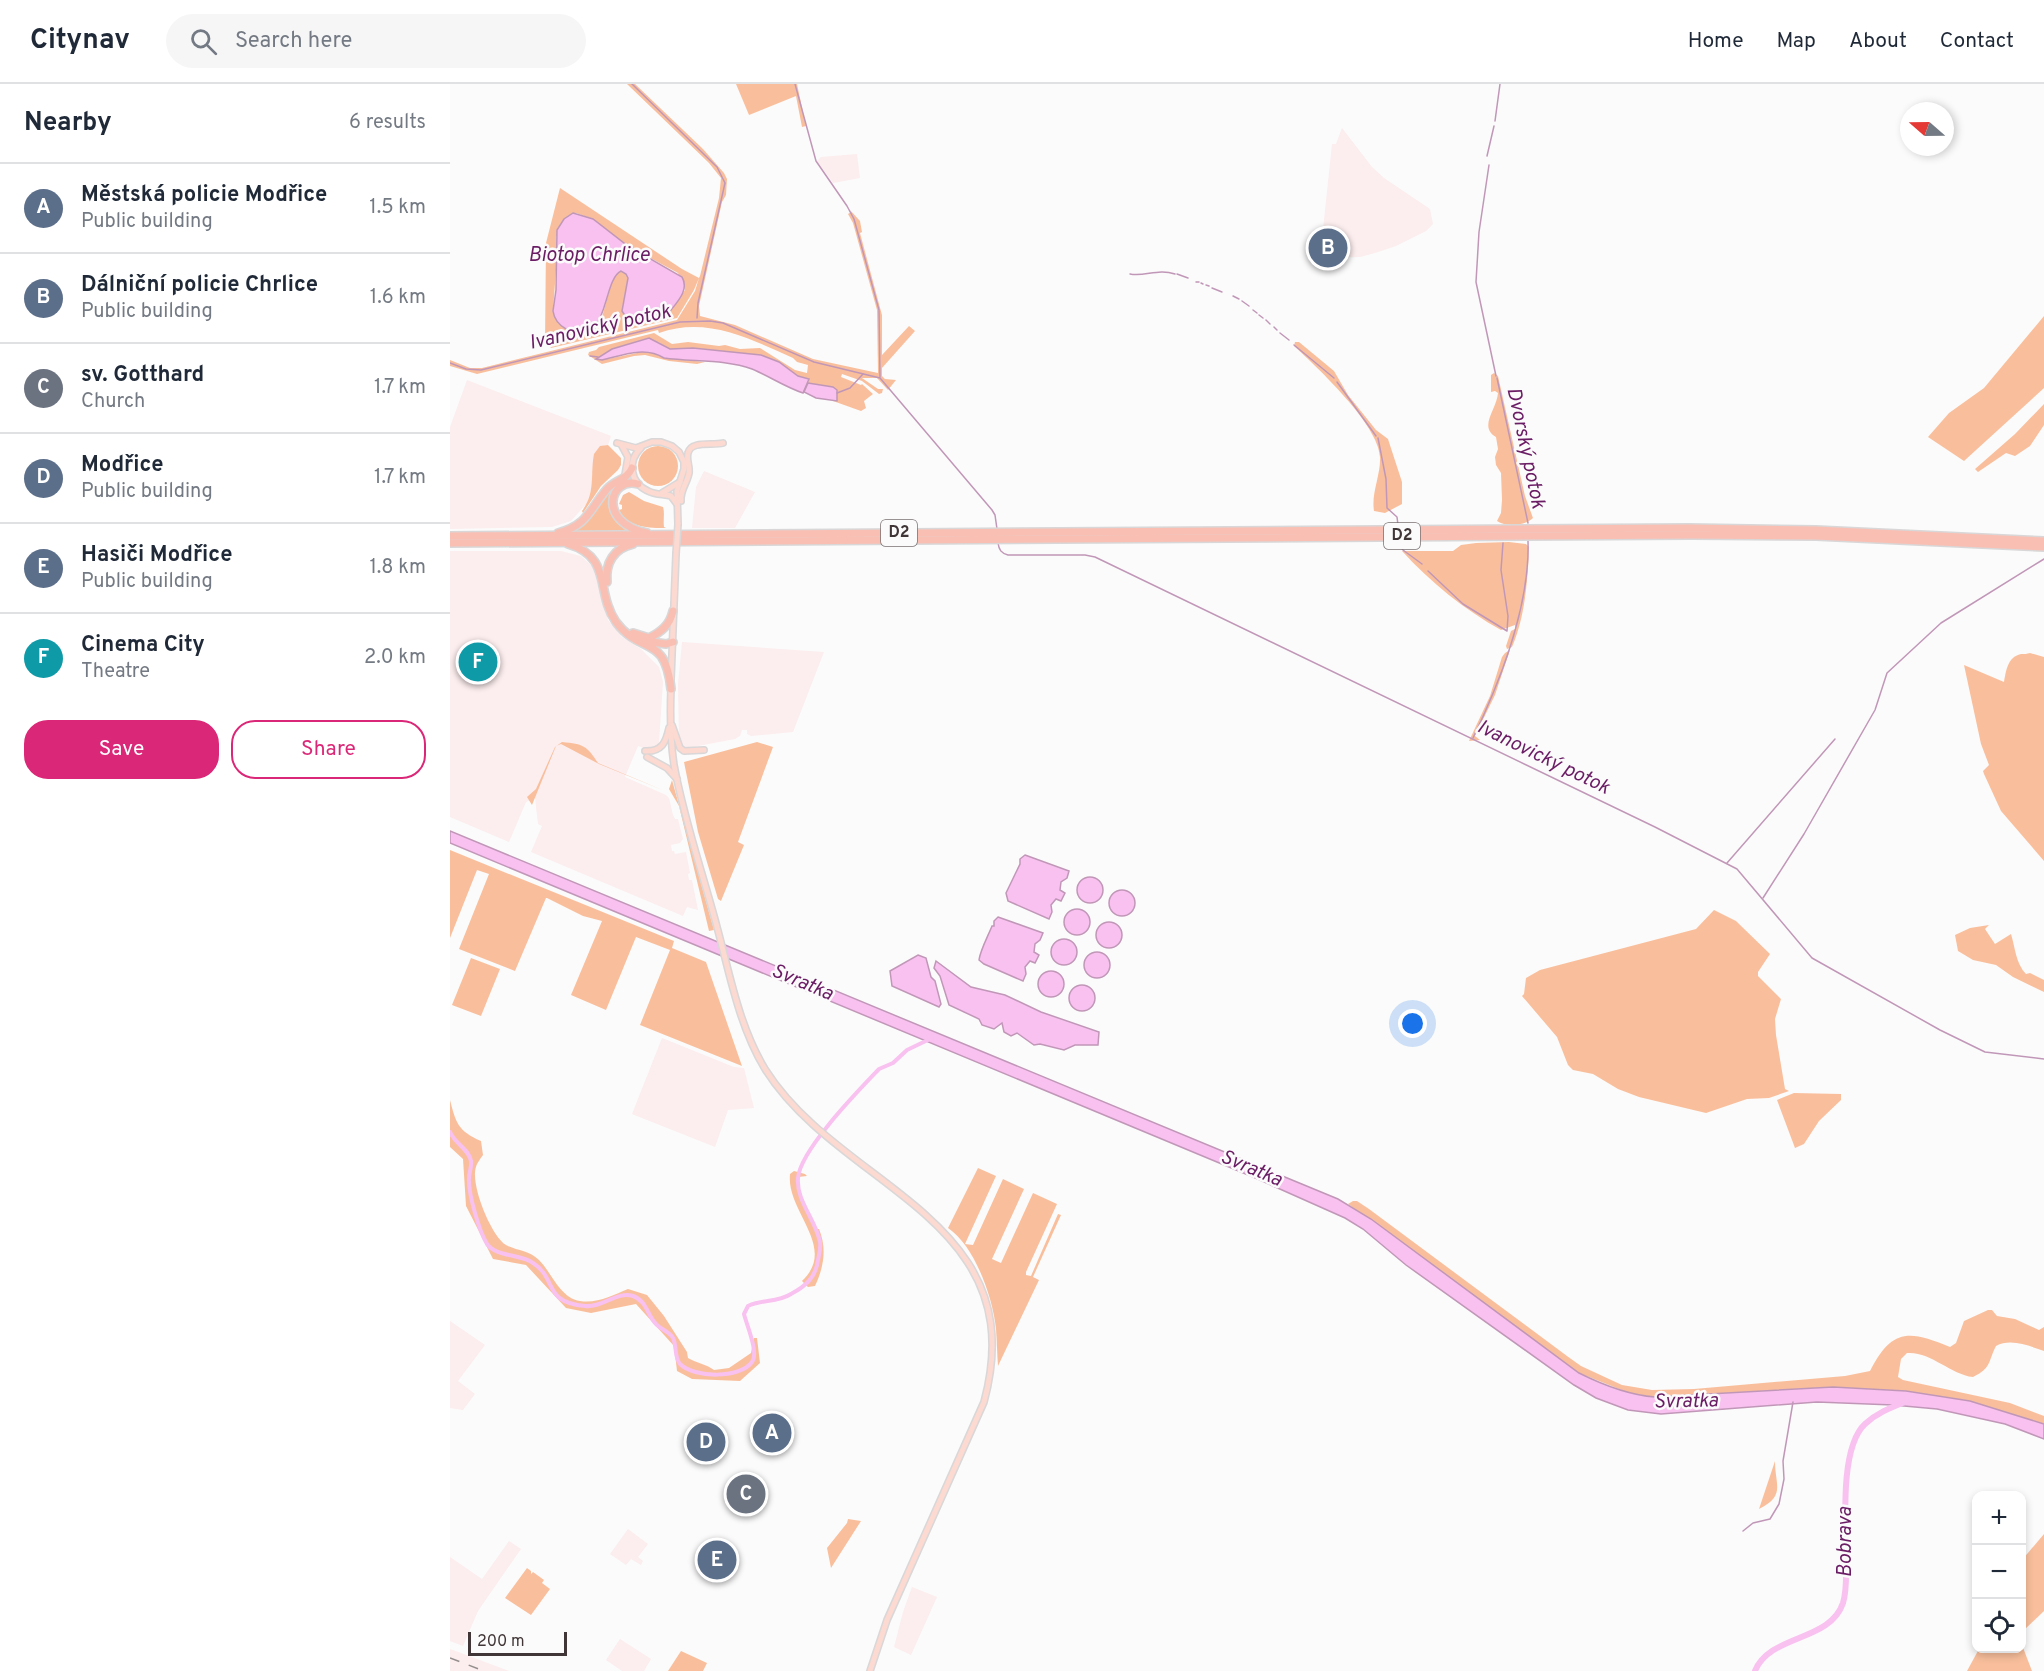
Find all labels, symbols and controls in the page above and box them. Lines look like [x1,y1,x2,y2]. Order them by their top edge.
search box [166,14,586,68]
text: Citynav [30,23,130,59]
icon: search [187,25,220,58]
text: Search here [235,28,352,55]
text: Home [1688,28,1744,55]
text: Map [1777,28,1816,55]
text: About [1849,28,1907,55]
text: Contact [1940,28,2014,55]
north arrow [1900,102,1954,156]
text: Nearby [24,107,112,140]
text: 6 results [349,110,426,136]
text: Městská policie Modřice [81,182,327,209]
text: A [36,195,51,221]
text: 1.5 km [369,195,426,221]
text: Public building [81,209,213,235]
pin: B [1308,226,1348,270]
water label: Biotop Chrlice [528,243,650,269]
text: Dálniční policie Chrlice [81,272,318,299]
text: B [37,285,50,311]
text: 1.6 km [370,285,426,311]
text: Public building [81,299,213,325]
water label: Ivanovický potok [527,299,674,357]
text: sv. Gotthard [81,362,204,389]
text: C [37,375,50,401]
text: 1.7 km [374,375,426,401]
water label: Dvorský potok [1499,385,1551,512]
text: Church [81,389,145,415]
text: Modřice [81,452,164,479]
text: D [36,465,51,491]
text: 1.7 km [374,465,426,491]
text: Public building [81,479,213,505]
road number: D2 [881,520,917,546]
road number: D2 [1384,523,1420,549]
text: Hasiči Modřice [81,542,232,569]
text: E [37,555,50,581]
text: 1.8 km [370,555,426,581]
text: Public building [81,569,213,595]
text: Cinema City [81,632,205,659]
pin: F [459,640,498,684]
text: F [38,645,49,671]
text: 2.0 km [364,645,426,671]
text: Theatre [81,659,150,685]
water label: Ivanovický potok [1472,715,1614,802]
button: Save [24,720,219,779]
button: Share [231,720,426,779]
water label: Svratka [767,958,837,1008]
your location [1398,1009,1427,1038]
water label: Svratka [1216,1144,1286,1194]
water label: Svratka [1653,1388,1719,1416]
pin: A [752,1410,792,1456]
pin: D [686,1420,726,1464]
pin: C [726,1472,766,1516]
map controls [1972,1491,2026,1653]
button: + [1972,1491,2026,1545]
water label: Bobrava [1833,1506,1859,1577]
pin: E [698,1538,736,1582]
button: − [1972,1545,2026,1599]
button: locate [1972,1599,2026,1653]
scale bar [468,1629,567,1656]
text: 200 m [477,1632,525,1652]

